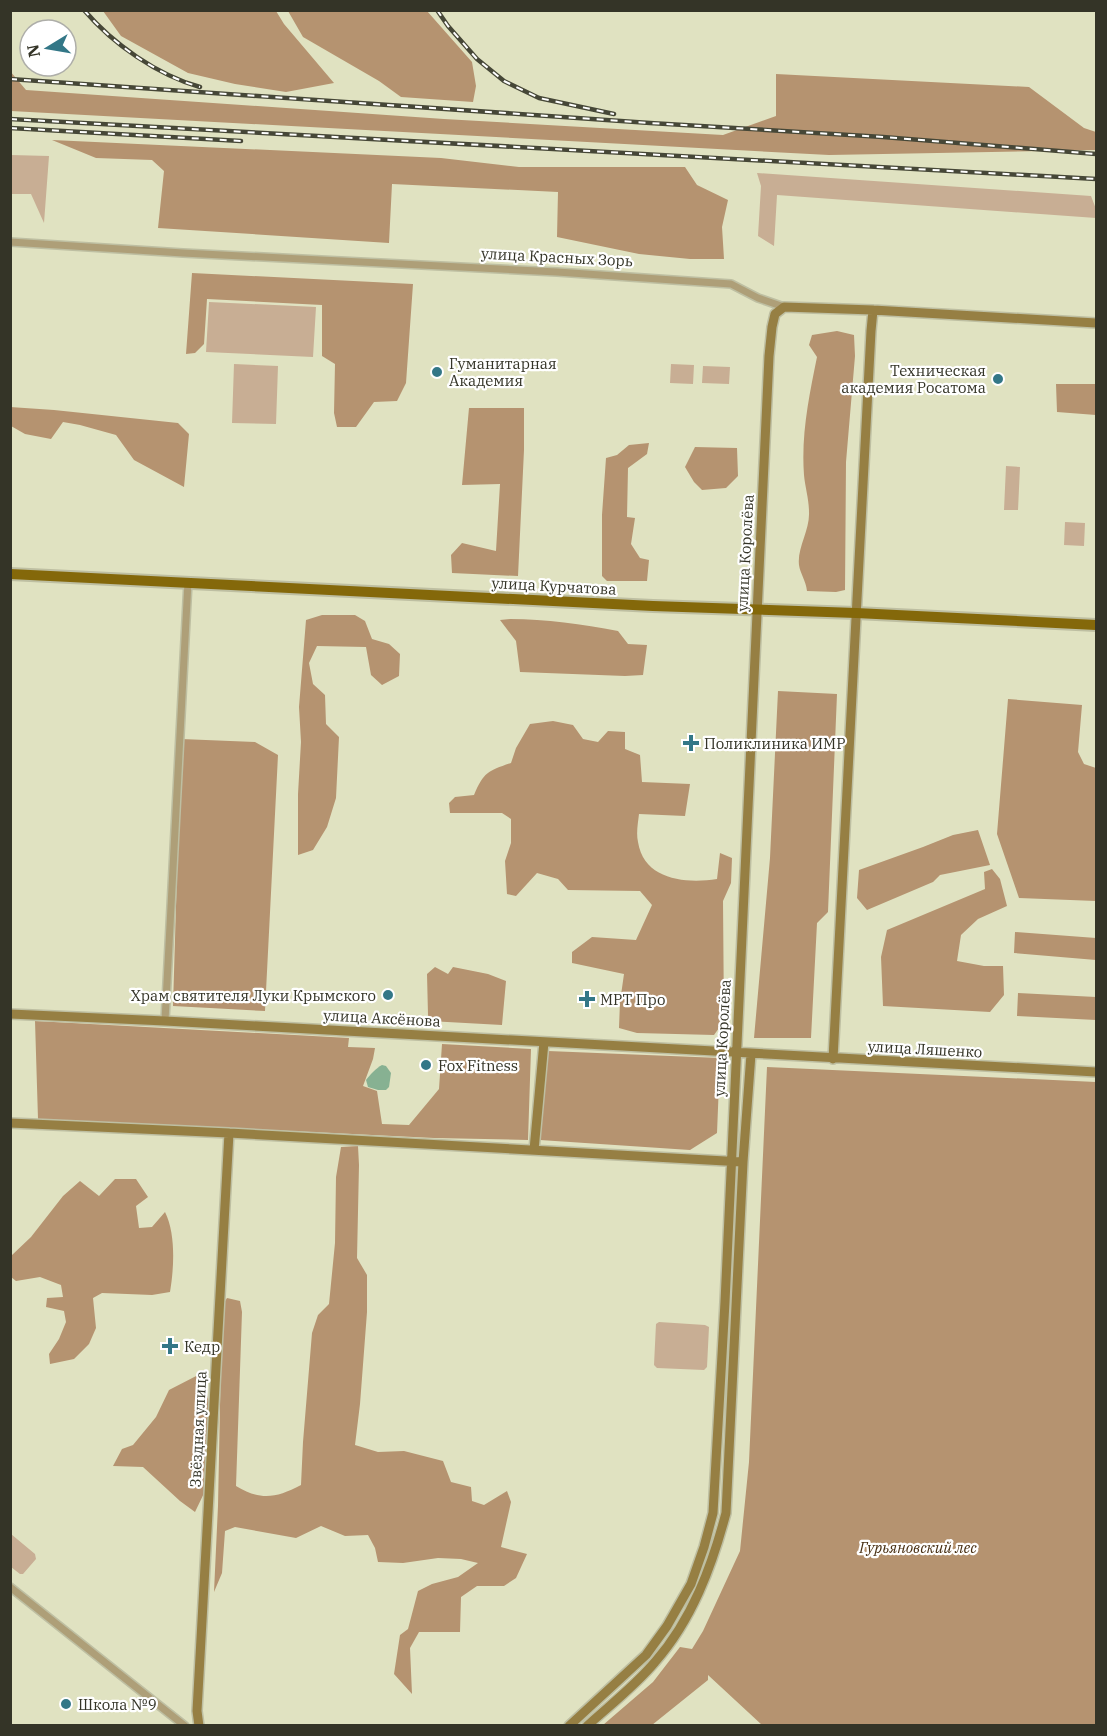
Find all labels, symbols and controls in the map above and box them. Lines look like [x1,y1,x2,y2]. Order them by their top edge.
north arrow [18,18,78,78]
text: N [22,43,44,59]
street label: улица Красных Зорь [481,244,633,270]
place label: Гуманитарная Академия [449,354,557,390]
place label: Техническая академия Росатома [841,361,986,397]
marker: Гуманитарная Академия [430,365,444,379]
marker: Техническая академия Росатома [991,372,1005,386]
street label: улица Королёва [732,494,758,612]
street label: улица Курчатова [491,573,617,599]
marker: Поликлиника ИМР [682,734,700,752]
place label: Поликлиника ИМР [704,734,846,753]
street label: улица Королёва [709,979,735,1097]
place label: Храм святителя Луки Крымского [131,986,376,1005]
marker: Храм святителя Луки Крымского [381,988,395,1002]
marker: МРТ Про [578,990,596,1008]
place label: МРТ Про [600,990,665,1009]
street label: улица Аксёнова [323,1005,441,1031]
street label: улица Ляшенко [867,1037,983,1061]
place label: Fox Fitness [438,1056,518,1075]
marker: Fox Fitness [419,1058,433,1072]
marker: Кедр [161,1337,179,1355]
place label: Кедр [184,1337,220,1356]
street label: Звёздная улица [185,1370,211,1488]
park label: Гурьяновский лес [858,1538,977,1557]
place label: Школа №9 [78,1695,157,1714]
marker: Школа №9 [59,1697,73,1711]

